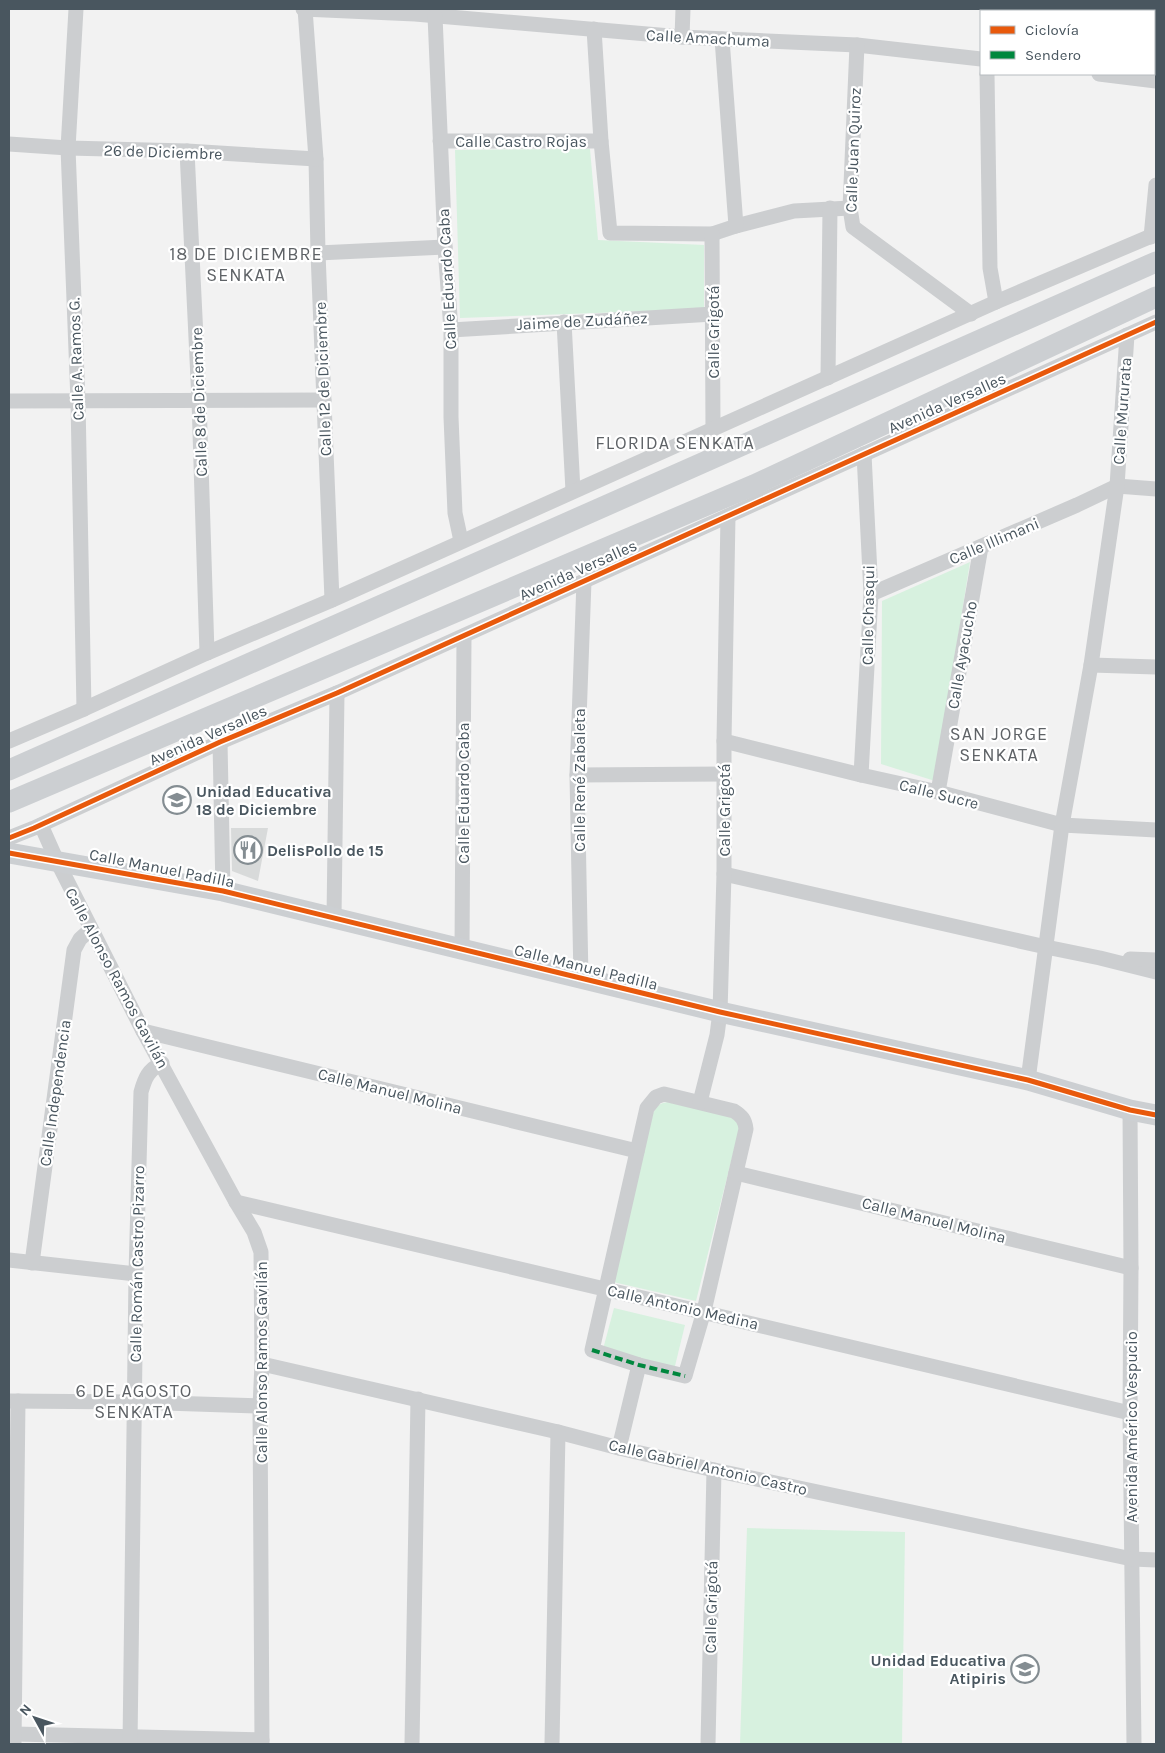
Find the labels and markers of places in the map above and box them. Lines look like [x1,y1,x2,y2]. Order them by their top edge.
place label: Unidad Educativa 18 de Diciembre [196,782,332,819]
school or university icon: Unidad Educativa 18 de Diciembre [162,785,192,815]
restaurant icon: DelisPollo de 15 [233,835,263,865]
place label: DelisPollo de 15 [267,841,384,860]
place label: Unidad Educativa Atipiris [870,1651,1006,1688]
school or university icon: Unidad Educativa Atipiris [1010,1654,1040,1684]

